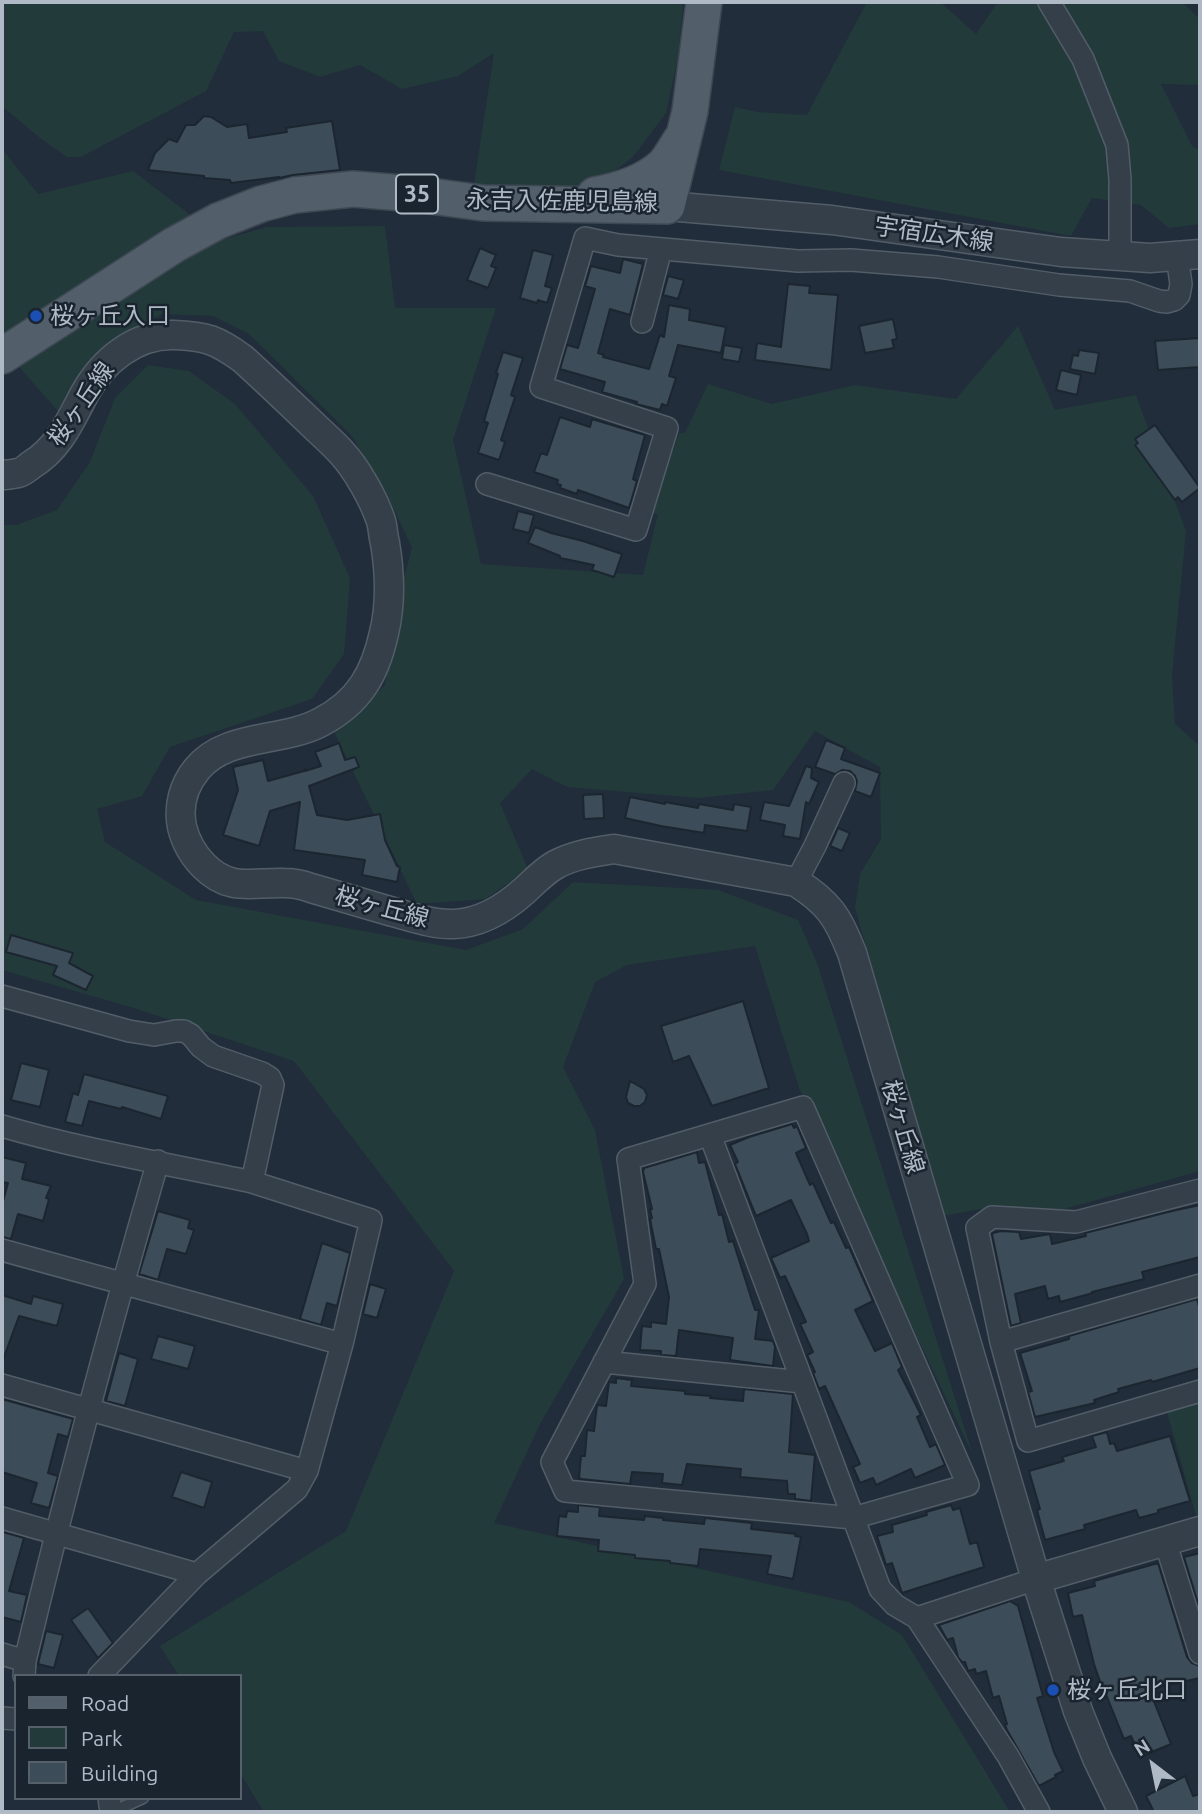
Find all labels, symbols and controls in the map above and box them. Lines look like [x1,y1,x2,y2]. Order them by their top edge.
road number: 35 [396,174,438,214]
street label: 永吉入佐鹿児島線 [466,185,658,217]
street label: 宇宿広木線 [873,211,995,257]
place label: 桜ヶ丘入口 [50,302,170,330]
marker: 桜ヶ丘入口 [28,308,44,324]
street label: 桜ヶ丘線 [42,356,120,452]
street label: 桜ヶ丘線 [332,881,432,933]
street label: 桜ヶ丘線 [876,1077,930,1177]
legend [14,1674,242,1800]
place label: 桜ヶ丘北口 [1067,1676,1187,1704]
marker: 桜ヶ丘北口 [1045,1682,1061,1698]
text: Road [81,1691,129,1715]
text: Park [81,1726,123,1750]
north arrow [1118,1730,1188,1800]
text: N [1130,1734,1154,1760]
text: Building [81,1761,158,1785]

